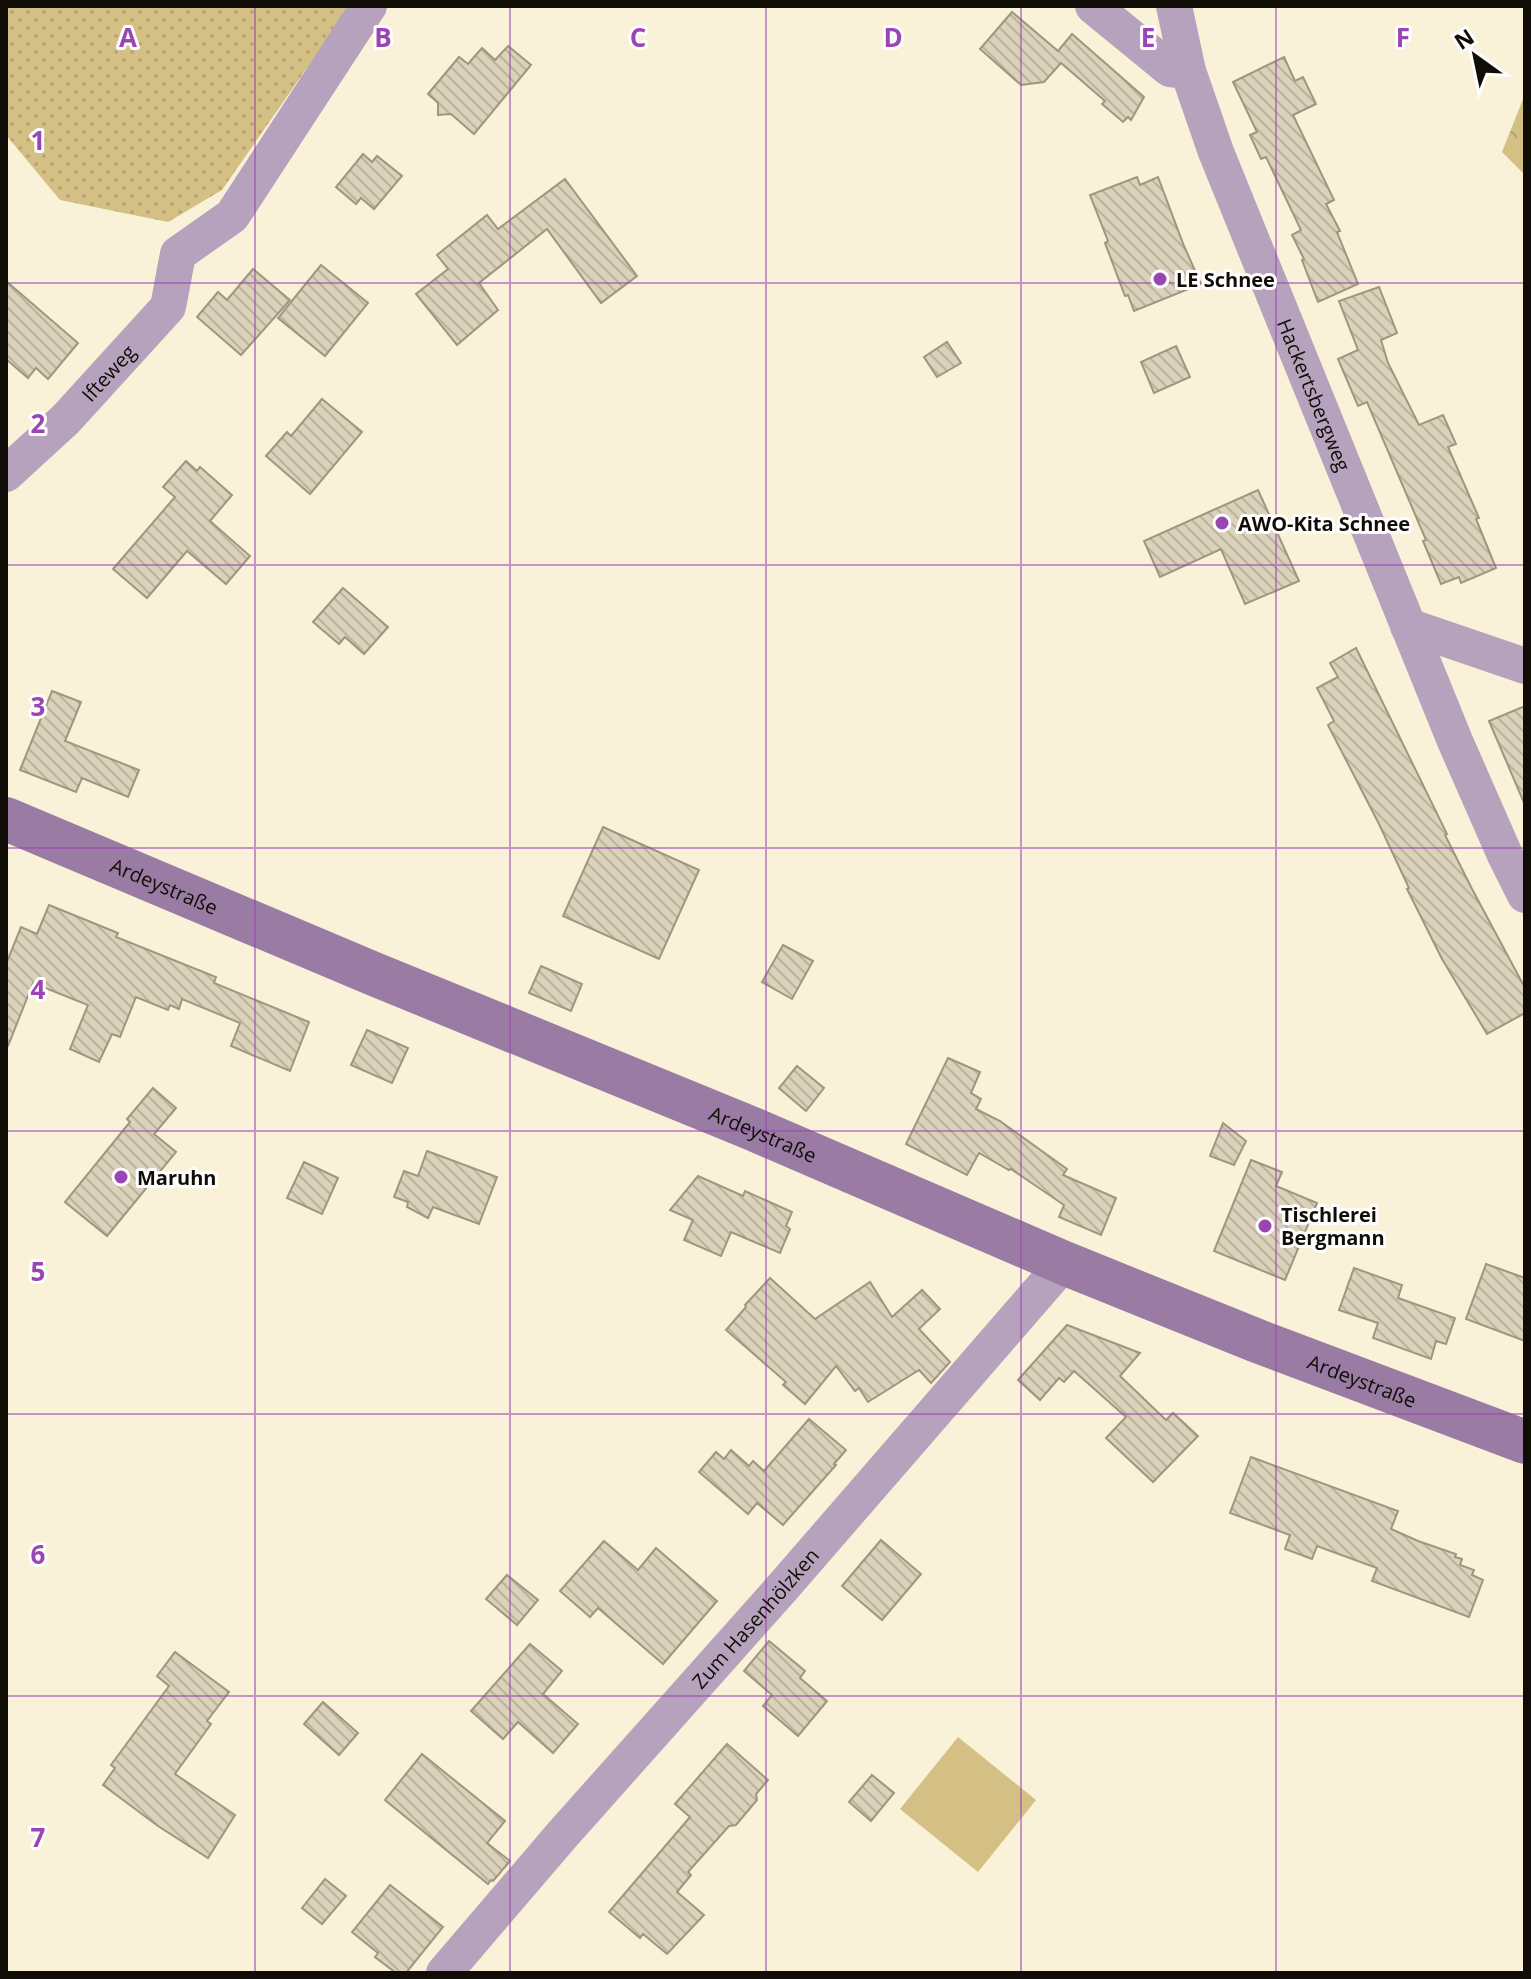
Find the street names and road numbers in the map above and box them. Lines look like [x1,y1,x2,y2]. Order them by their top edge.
street label: Hackertsbergweg [1271,314,1357,475]
street label: Ifteweg [75,338,141,407]
street label: Ardeystraße [107,851,222,920]
street label: Ardeystraße [706,1099,821,1168]
street label: Ardeystraße [1304,1348,1420,1413]
street label: Zum Hasenhölzken [686,1542,824,1694]

